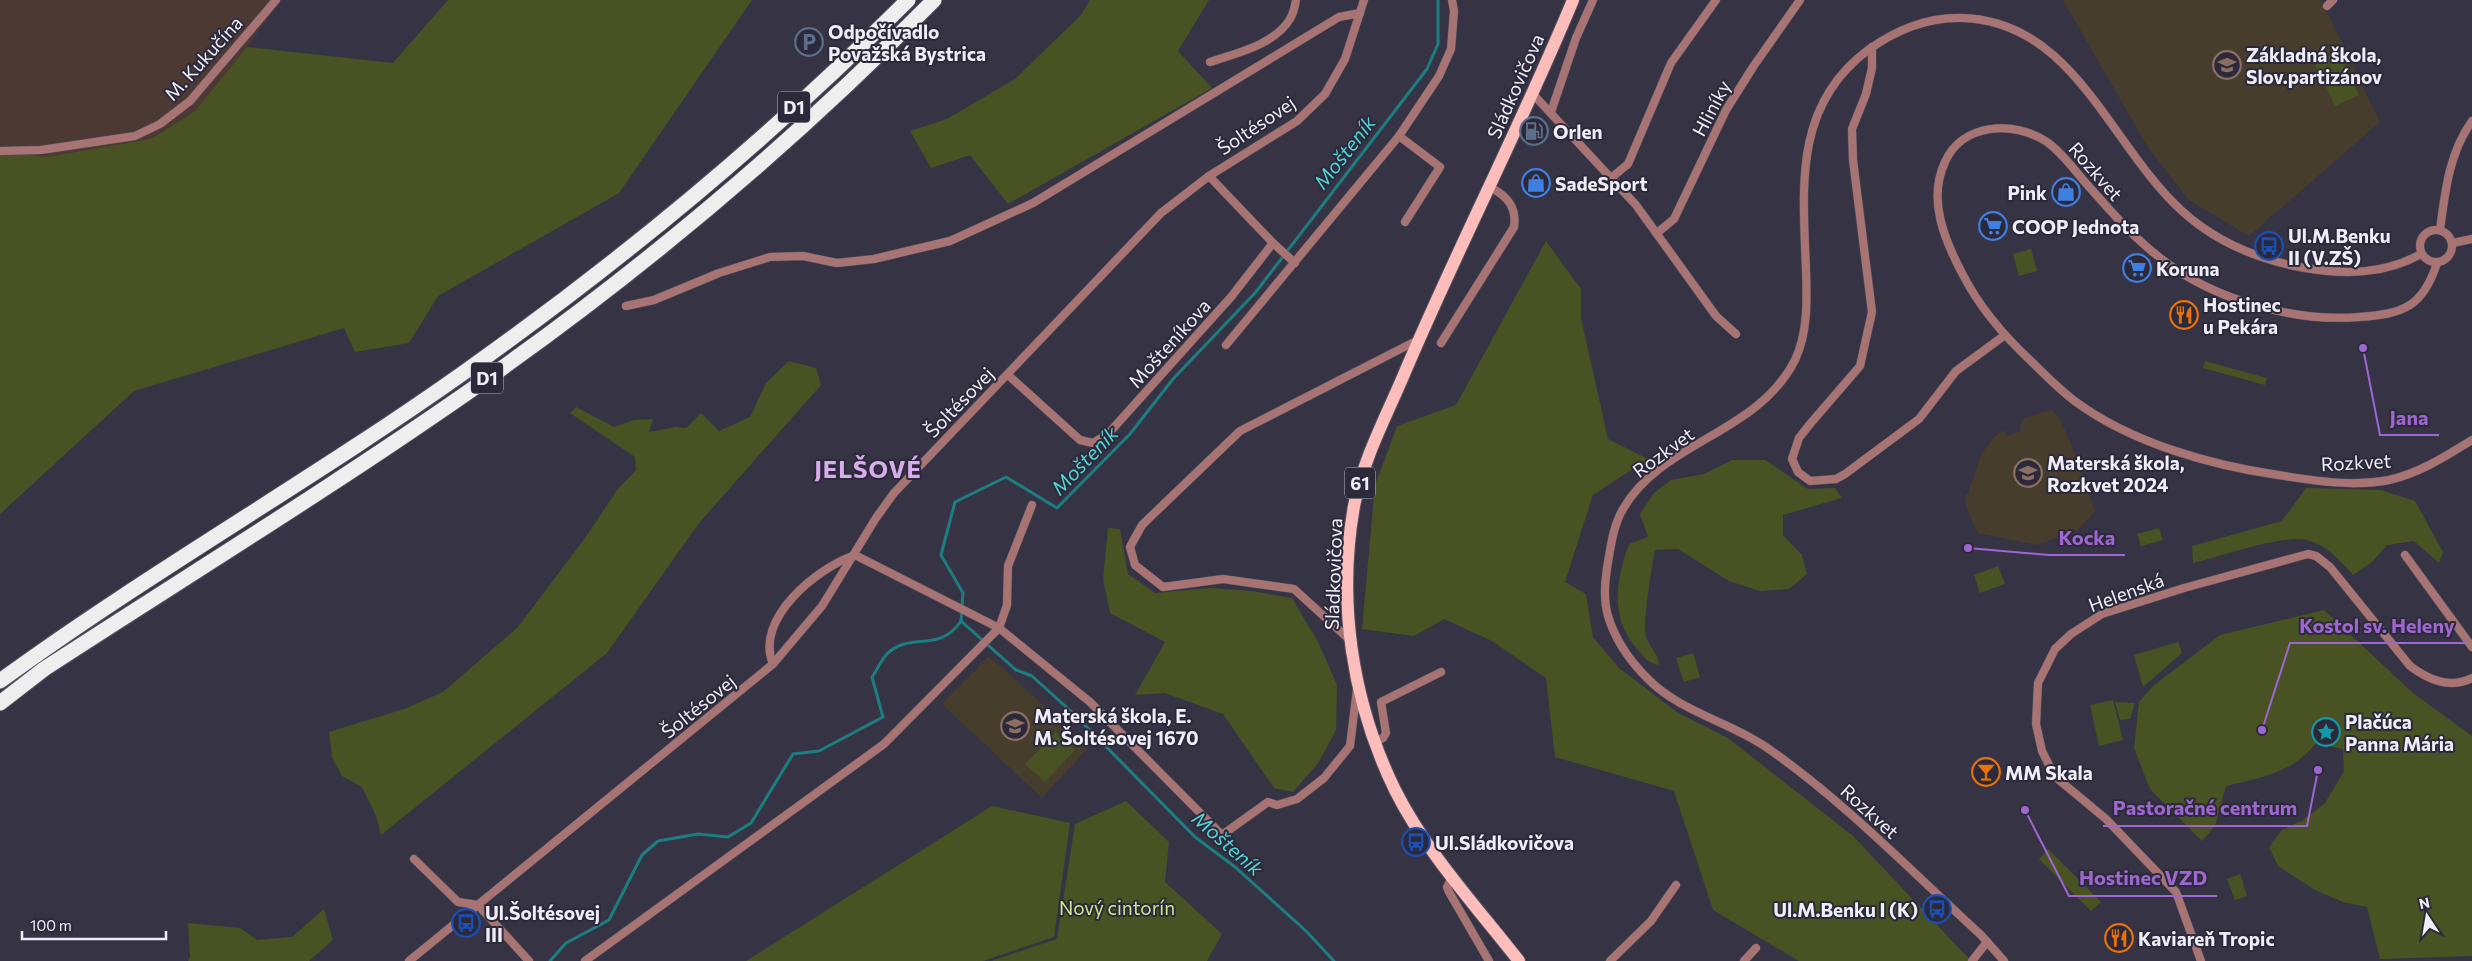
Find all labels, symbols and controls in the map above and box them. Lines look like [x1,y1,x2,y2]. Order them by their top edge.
street label: M. Kukučína [159,11,247,105]
place label: Odpočívadlo Považská Bystrica [828,20,986,65]
parking icon: Odpočívadlo Považská Bystrica [794,27,824,57]
street label: Sládkovičova [1482,30,1548,142]
place label: Základná škola, Slov.partizánov [2246,43,2383,88]
school or university icon: Základná škola, Slov.partizánov [2212,50,2242,80]
street label: Hliníky [1687,76,1735,140]
street label: Šoltésovej [1212,90,1299,159]
road number: D1 [778,91,810,122]
water label: Mošteník [1308,110,1381,193]
fuel station icon: Orlen [1519,116,1549,146]
place label: Orlen [1553,120,1602,143]
street label: Rozkvet [2064,137,2128,205]
shop icon: SadeSport [1521,168,1551,198]
place label: SadeSport [1555,172,1647,195]
shop icon: Pink [2051,177,2081,207]
place label: Pink [2007,181,2047,204]
supermarket icon: COOP Jednota [1978,211,2008,241]
place label: COOP Jednota [2012,215,2139,238]
place label: Ul.M.Benku II (V.ZŠ) [2288,224,2391,269]
bus stop icon: Ul.M.Benku II (V.ZŠ) [2254,231,2284,261]
supermarket icon: Koruna [2122,253,2152,283]
place label: Koruna [2156,257,2220,280]
place label: Hostinec u Pekára [2203,293,2281,338]
street label: Mošteníkova [1123,294,1215,392]
restaurant icon: Hostinec u Pekára [2169,300,2199,330]
street label: Šoltésovej [919,361,998,442]
road number: D1 [471,362,503,393]
callout: Jana [2380,400,2439,435]
text: Jana [2389,405,2429,429]
water label: Mošteník [1045,420,1123,499]
street label: Rozkvet [1628,422,1698,482]
street label: Rozkvet [2320,449,2392,475]
place label: Materská škola, Rozkvet 2024 [2047,451,2185,496]
district label: JELŠOVÉ [814,454,922,483]
school or university icon: Materská škola, Rozkvet 2024 [2013,458,2043,488]
road number: 61 [1345,468,1375,498]
street label: Sládkovičova [1320,518,1346,630]
callout: Kocka [2049,520,2125,555]
text: Kocka [2059,525,2115,549]
street label: Helenská [2085,568,2167,616]
callout: Kostol sv. Heleny [2290,608,2465,643]
text: Kostol sv. Heleny [2299,613,2455,637]
street label: Šoltésovej [656,668,740,743]
place label: Materská škola, E. M. Šoltésovej 1670 [1034,704,1199,749]
place label: Plačúca Panna Mária [2345,710,2454,755]
school or university icon: Materská škola, E. M. Šoltésovej 1670 [1000,711,1030,741]
place icon: Plačúca Panna Mária [2311,717,2341,747]
bar icon: MM Skala [1971,757,2001,787]
place label: MM Skala [2005,761,2093,784]
street label: Rozkvet [1836,779,1904,843]
callout: Pastoračné centrum [2103,791,2307,826]
text: Pastoračné centrum [2113,795,2297,819]
water label: Mošteník [1188,806,1269,881]
bus stop icon: Ul.Sládkovičova [1401,827,1431,857]
place label: Ul.Sládkovičova [1435,831,1574,854]
callout: Hostinec VZD [2069,861,2217,896]
text: Hostinec VZD [2079,865,2207,889]
north arrow [2402,891,2452,941]
text: N [2417,893,2431,912]
bus stop icon: Ul.M.Benku I (K) [1922,894,1952,924]
park label: Nový cintorín [1059,896,1175,919]
place label: Ul.M.Benku I (K) [1773,898,1918,921]
place label: Ul.Šoltésovej III [485,901,600,946]
scale bar [22,908,166,940]
bus stop icon: Ul.Šoltésovej III [451,908,481,938]
text: 100 m [30,916,72,934]
restaurant icon: Kaviareň Tropic [2104,923,2134,953]
place label: Kaviareň Tropic [2138,927,2275,950]

